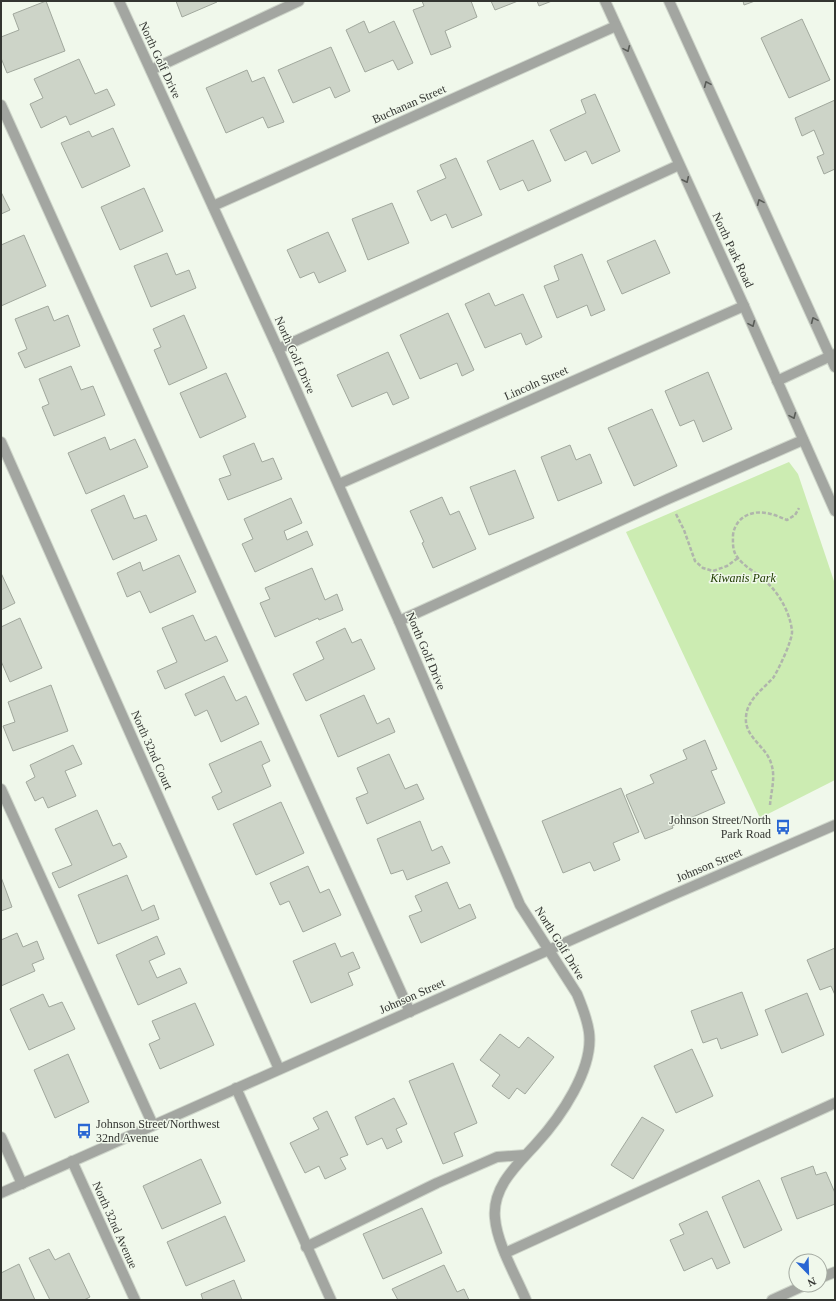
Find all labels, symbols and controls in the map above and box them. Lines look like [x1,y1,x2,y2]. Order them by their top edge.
street label: North Golf Drive [136,19,184,101]
one-way arrow [622,45,630,53]
one-way arrow [704,80,712,88]
street label: Buchanan Street [370,81,449,126]
one-way arrow [681,176,689,184]
one-way arrow [757,199,765,206]
street label: North Park Road [709,210,757,290]
street label: North Golf Drive [272,314,318,396]
one-way arrow [811,317,819,325]
one-way arrow [747,320,755,328]
street label: Lincoln Street [502,362,571,403]
one-way arrow [788,412,796,420]
park label: Kiwanis Park [709,571,777,585]
street label: North Golf Drive [403,610,449,692]
street label: North 32nd Court [128,708,176,792]
place label: Johnson Street/North Park Road [669,813,771,841]
bus stop icon: Johnson Street/North Park Road [774,818,792,836]
street label: Johnson Street [674,845,745,885]
street label: North Golf Drive [532,904,588,982]
street label: Johnson Street [377,975,448,1017]
place label: Johnson Street/Northwest 32nd Avenue [96,1117,220,1145]
bus stop icon: Johnson Street/Northwest 32nd Avenue [75,1122,93,1140]
street label: North 32nd Avenue [90,1179,140,1271]
north arrow [788,1253,828,1293]
text: N [806,1275,818,1289]

